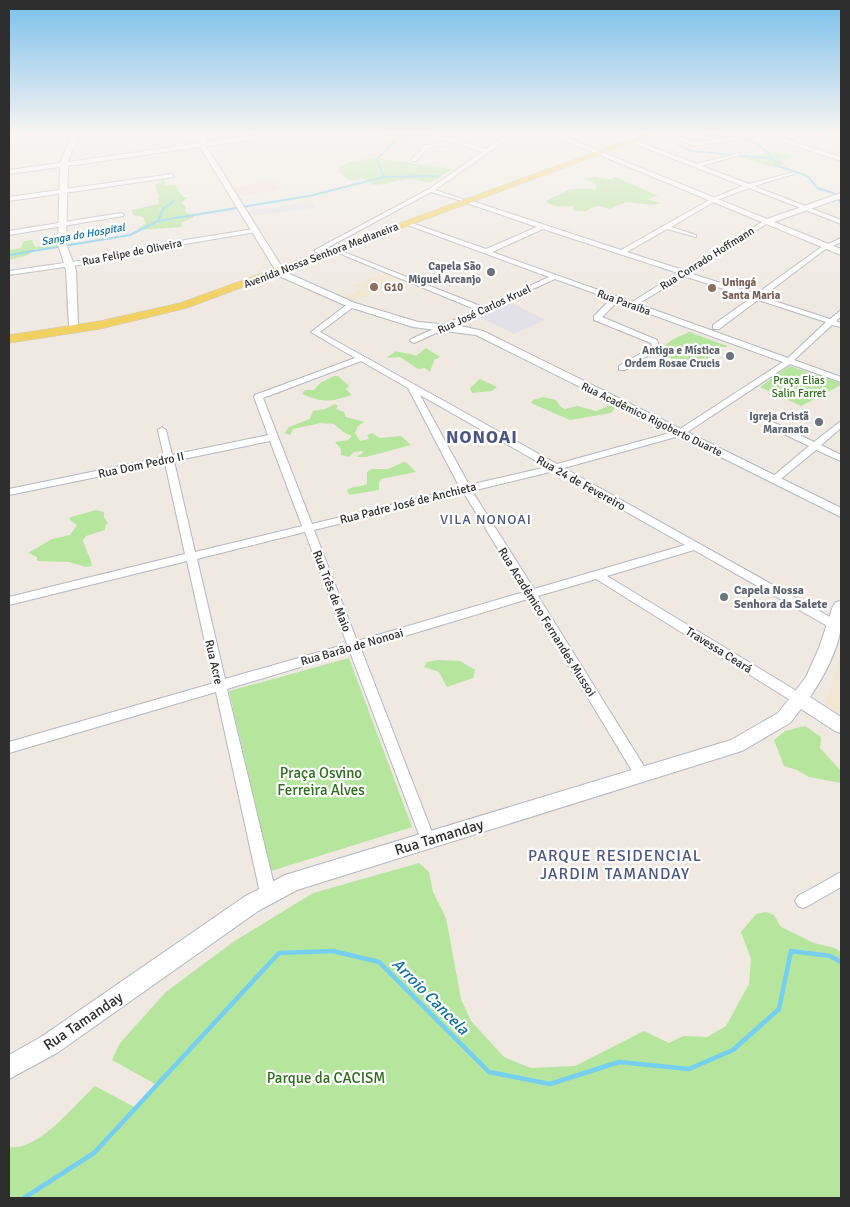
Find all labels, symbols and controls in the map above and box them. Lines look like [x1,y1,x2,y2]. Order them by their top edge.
street label: Avenida Nossa Senhora Medianeira [242,220,401,291]
water label: Sanga do Hospital [40,221,127,248]
street label: Rua Conrado Hoffmann [658,224,757,293]
street label: Rua Felipe de Oliveira [81,236,183,269]
place label: Capela São Miguel Arcanjo [408,260,481,286]
marker: Capela São Miguel Arcanjo [485,266,497,278]
place label: Uningá Santa Maria [722,276,781,302]
marker: G10 [368,281,380,293]
place label: G10 [384,281,403,294]
street label: Rua José Carlos Kruel [436,282,533,337]
marker: Uningá Santa Maria [706,282,718,294]
street label: Rua Paraíba [595,287,653,318]
place label: Antiga e Mística Ordem Rosae Crucis [624,344,720,370]
marker: Antiga e Mística Ordem Rosae Crucis [724,350,736,362]
park label: Praça Elias Salin Farret [772,374,826,400]
street label: Rua Acadêmico Rigoberto Duarte [579,380,724,459]
place label: Igreja Cristã Maranata [749,410,809,436]
marker: Igreja Cristã Maranata [813,416,825,428]
district label: NONOAI [446,426,518,448]
street label: Rua Dom Pedro II [97,449,185,482]
street label: Rua 24 de Fevereiro [533,453,628,514]
street label: Rua Padre José de Anchieta [338,479,478,528]
district label: VILA NONOAI [440,511,532,528]
street label: Rua Acadêmico Fernandes Mussoi [494,545,599,700]
street label: Rua Três de Maio [309,548,354,634]
place label: Capela Nossa Senhora da Salete [734,583,828,612]
marker: Capela Nossa Senhora da Salete [718,591,730,603]
street label: Travessa Ceará [683,624,755,677]
street label: Rua Barão de Nonoai [299,626,405,669]
street label: Rua Acre [201,638,226,686]
park label: Praça Osvino Ferreira Alves [277,764,365,799]
street label: Rua Tamanday [392,815,486,859]
district label: PARQUE RESIDENCIAL JARDIM TAMANDAY [528,846,702,884]
water label: Arroio Cancela [388,954,474,1040]
street label: Rua Tamanday [40,988,126,1054]
park label: Parque da CACISM [267,1069,385,1087]

